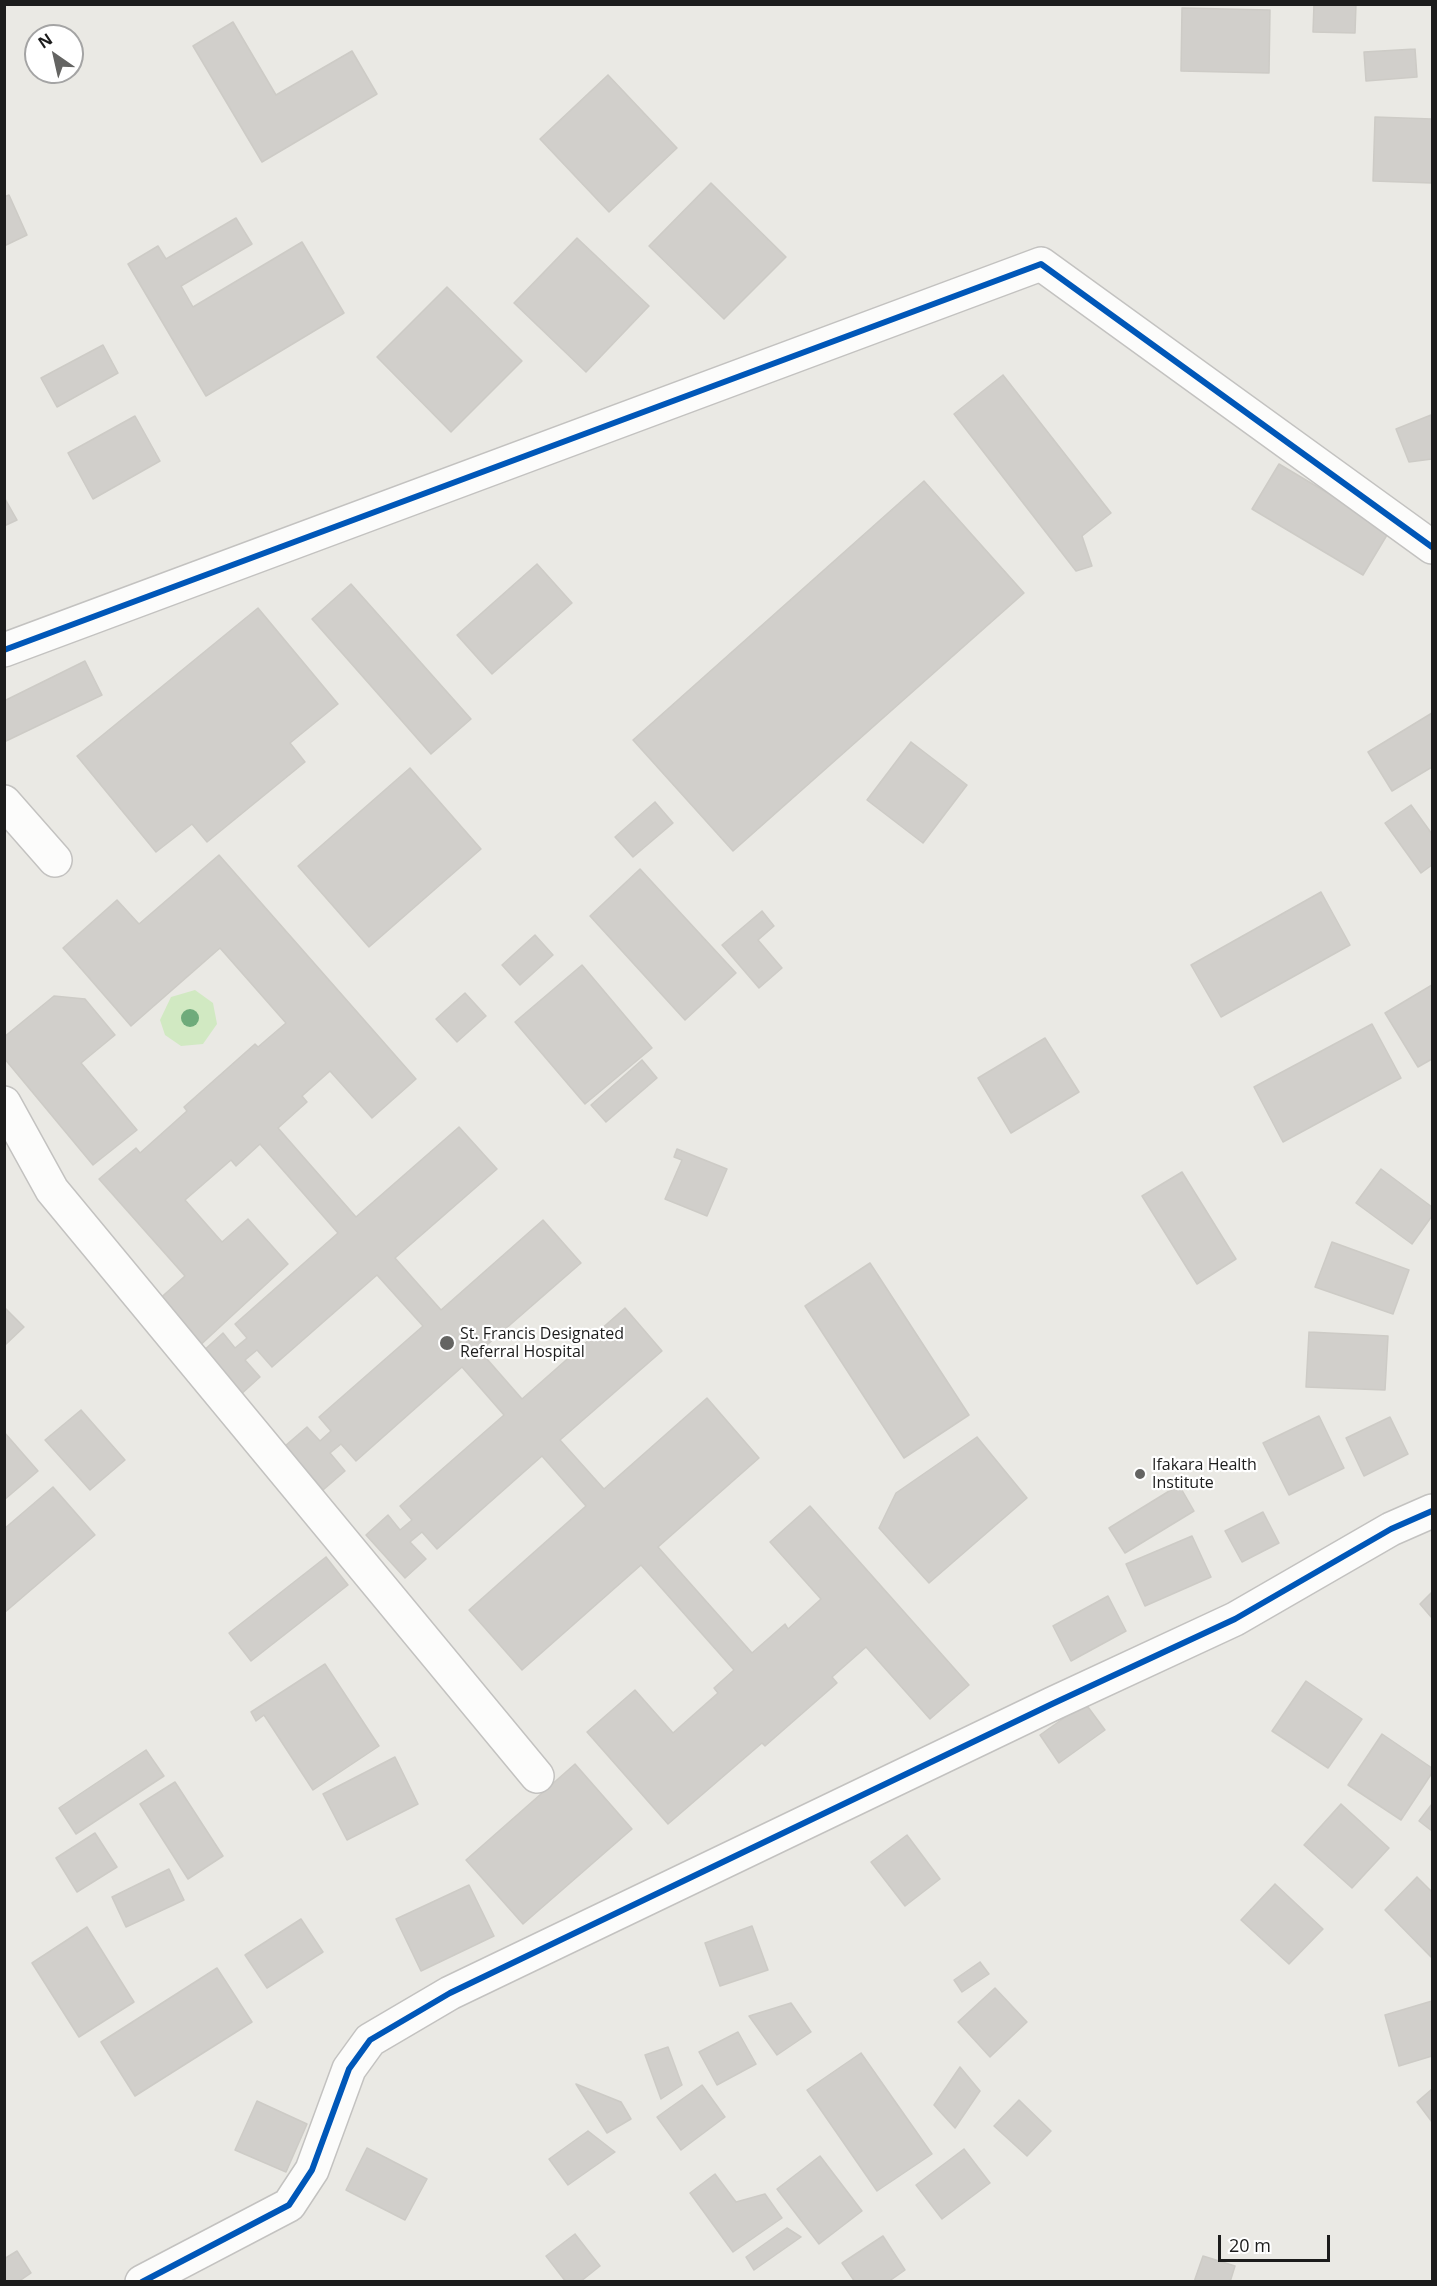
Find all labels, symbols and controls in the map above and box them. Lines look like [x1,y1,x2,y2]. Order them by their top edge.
north arrow [24,24,84,84]
text: N [34,28,57,53]
place label: St. Francis Designated Referral Hospital [460,1324,624,1362]
marker: St. Francis Designated Referral Hospital [438,1334,456,1352]
place label: Ifakara Health Institute [1152,1455,1257,1493]
marker: Ifakara Health Institute [1133,1467,1147,1481]
scale bar [1221,2223,1334,2261]
text: 20 m [1229,2233,1271,2257]

